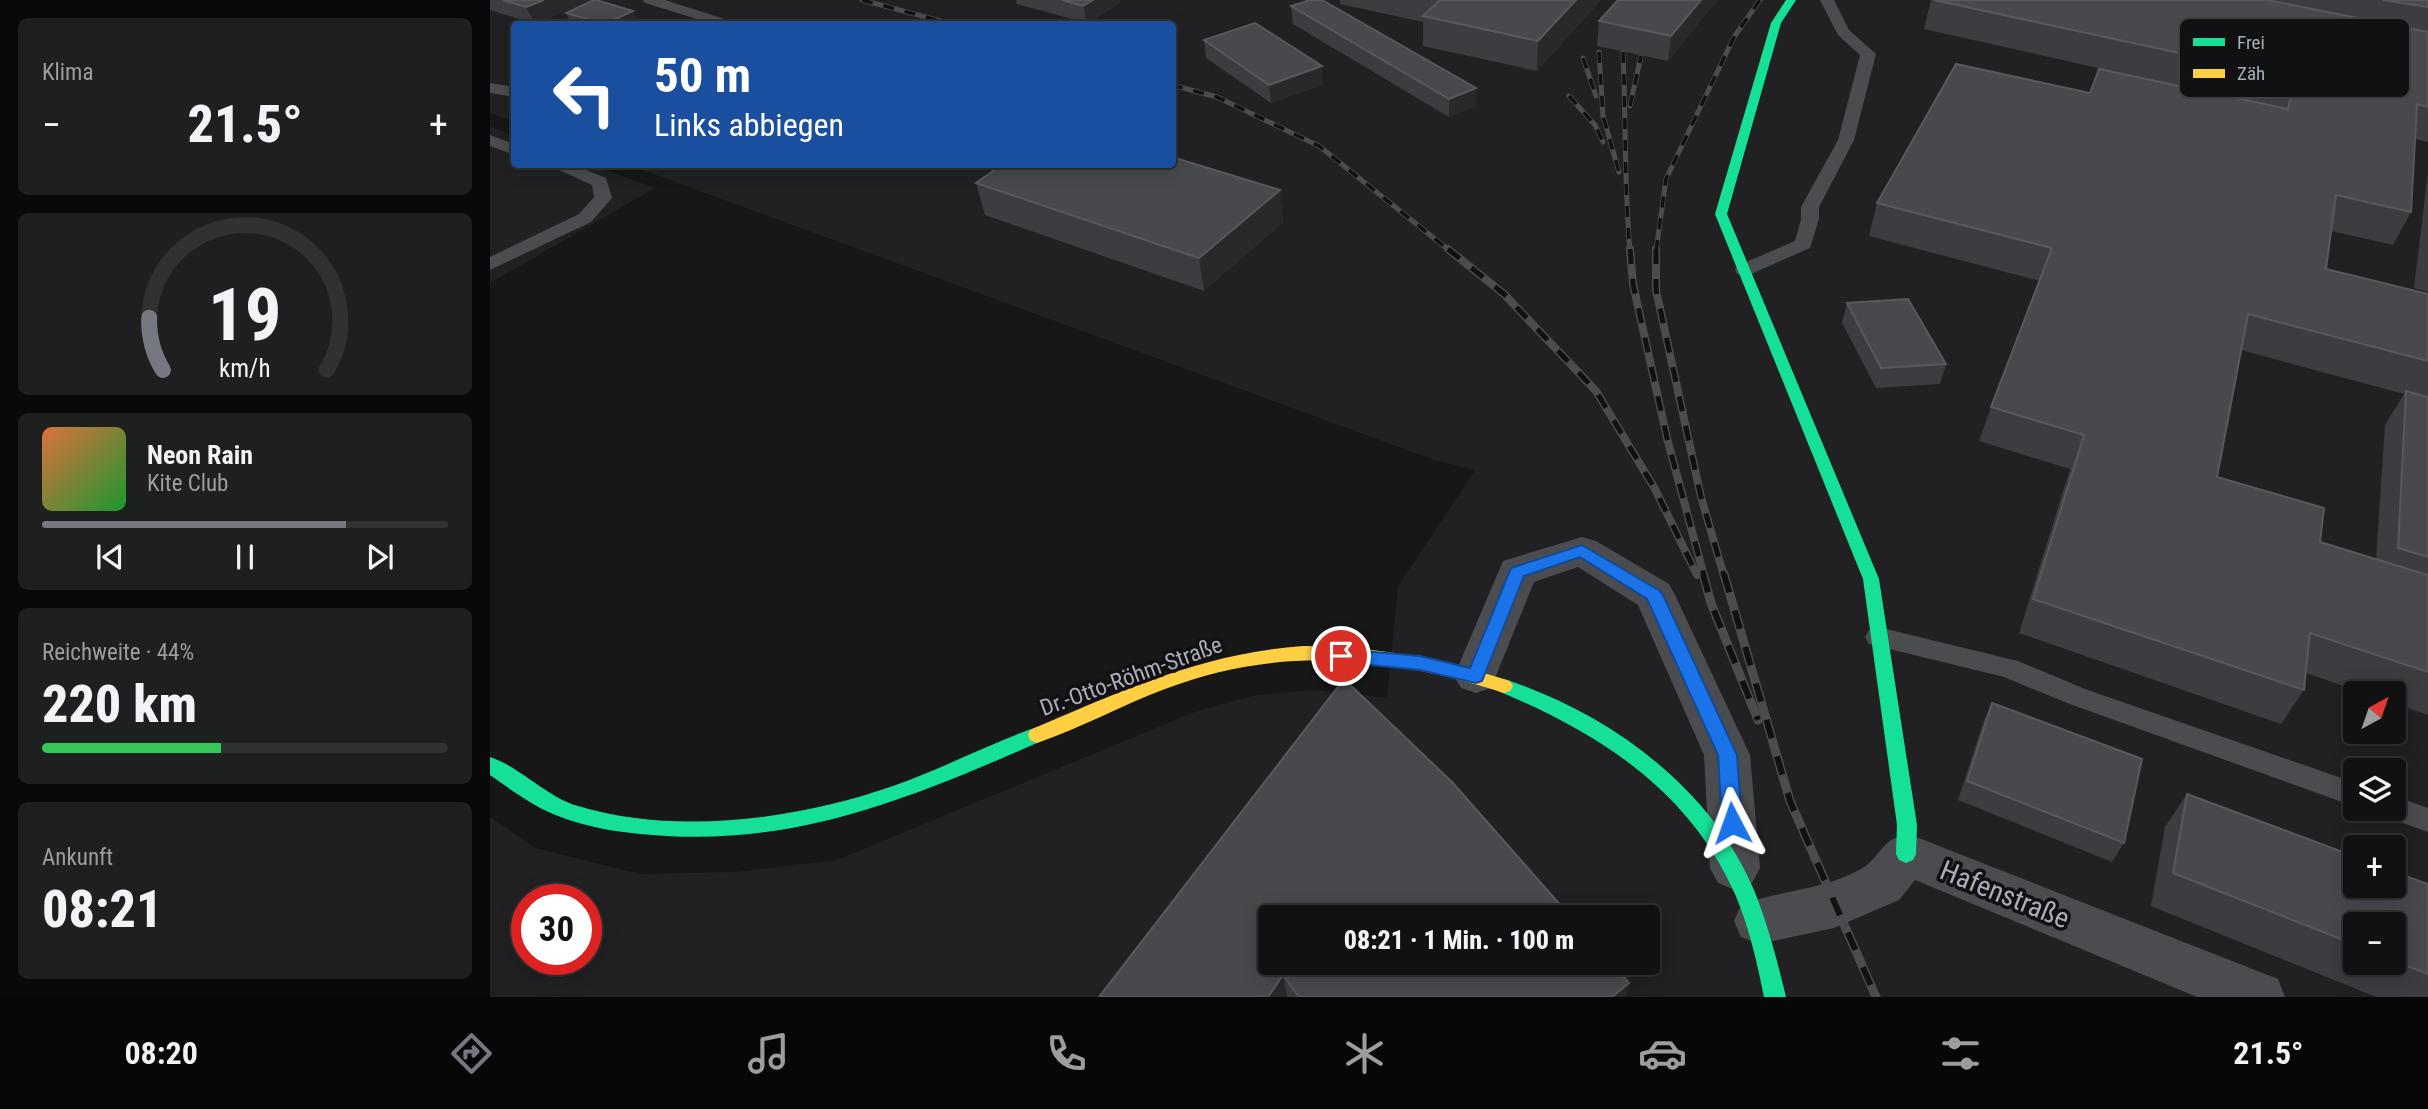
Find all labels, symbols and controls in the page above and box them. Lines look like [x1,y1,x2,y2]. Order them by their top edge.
legend [2179,18,2410,98]
text: Frei [2237,31,2265,54]
text: 50 m [654,47,751,104]
icon: left [539,49,630,140]
text: Klima [42,59,93,86]
text: Zäh [2237,62,2265,85]
text: 21.5° [187,94,303,155]
text: − [42,103,61,147]
text: + [429,103,448,147]
text: Links abbiegen [654,106,844,144]
text: 19 [208,272,282,358]
text: km/h [219,354,271,383]
text: Neon Rain [147,440,253,470]
text: Kite Club [147,470,228,497]
icon: previous [91,538,129,576]
icon: pause [226,538,264,576]
icon: next [361,538,399,576]
pin [1311,626,1371,686]
street label: Dr.-Otto-Röhm-Straße [1036,631,1226,722]
icon: arrive [1322,637,1360,675]
text: Reichweite · 44% [42,639,194,666]
text: 220 km [42,674,197,735]
north arrow [2343,681,2406,744]
map controls [2343,681,2406,975]
button: layers [2343,758,2406,821]
position arrow [1695,786,1769,860]
button: + [2343,835,2406,898]
text: Ankunft [42,844,113,871]
street label: Hafenstraße [1935,854,2074,935]
text: 08:21 [42,879,162,940]
speed limit sign: 30 [511,884,602,975]
button: − [2343,912,2406,975]
text: 08:21 · 1 Min. · 100 m [1344,925,1574,955]
icon: directions [447,1029,496,1078]
icon: music [744,1029,793,1078]
icon: phone [1042,1029,1091,1078]
icon: climate [1340,1029,1389,1078]
icon: car [1638,1029,1687,1078]
icon: filters [1936,1029,1985,1078]
text: 08:20 [124,1034,198,1072]
text: 21.5° [2233,1034,2304,1072]

